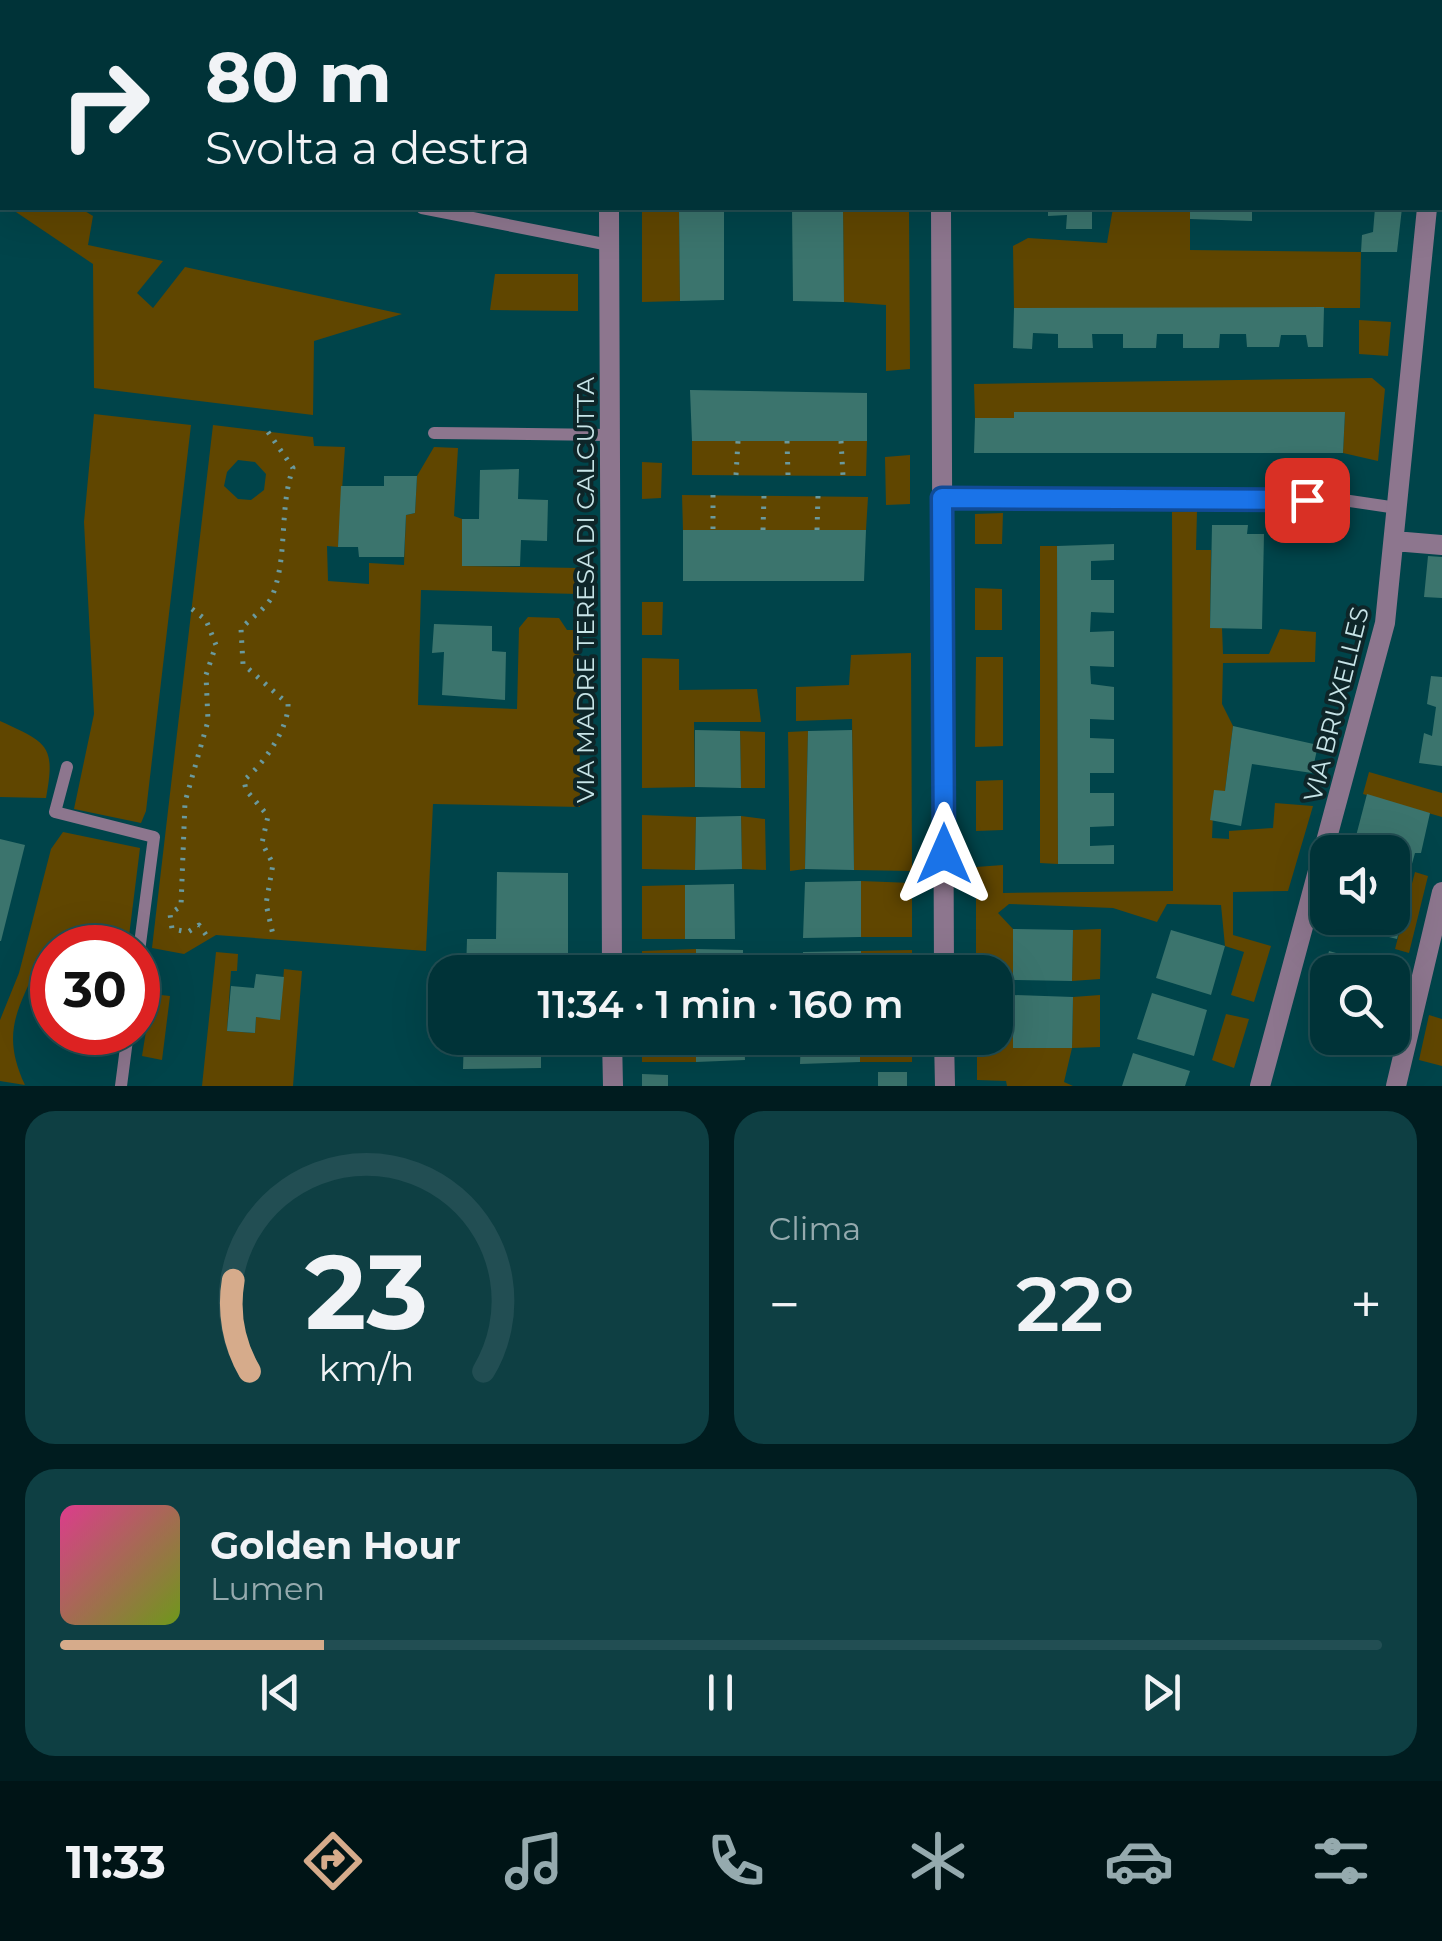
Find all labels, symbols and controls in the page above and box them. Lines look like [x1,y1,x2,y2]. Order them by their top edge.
text: 80 m [205,34,392,120]
icon: right [40,40,170,170]
text: Svolta a destra [205,120,531,175]
street label: VIA MADRE TERESA DI CALCUTTA [570,377,600,803]
pin [1265,458,1350,543]
icon: arrive [1280,473,1335,528]
street label: VIA BRUXELLES [1297,603,1375,805]
position arrow [892,802,996,906]
map controls [1310,835,1410,1055]
button: sound [1310,835,1410,935]
speed limit sign: 30 [30,925,160,1055]
button: search [1310,955,1410,1055]
text: 11:34 · 1 min · 160 m [537,981,904,1028]
text: Clima [769,1209,861,1248]
text: 23 [305,1228,428,1355]
text: 22° [1016,1258,1135,1350]
text: − [769,1271,800,1338]
text: + [1350,1271,1382,1338]
text: km/h [319,1346,414,1390]
text: Golden Hour [210,1522,461,1569]
text: Lumen [210,1569,325,1608]
icon: previous [253,1665,308,1720]
icon: pause [693,1665,748,1720]
icon: next [1134,1665,1189,1720]
icon: directions [298,1826,368,1896]
icon: music [499,1826,569,1896]
icon: phone [701,1826,771,1896]
icon: climate [903,1826,973,1896]
icon: car [1104,1826,1174,1896]
icon: filters [1306,1826,1376,1896]
text: 11:33 [66,1834,166,1889]

